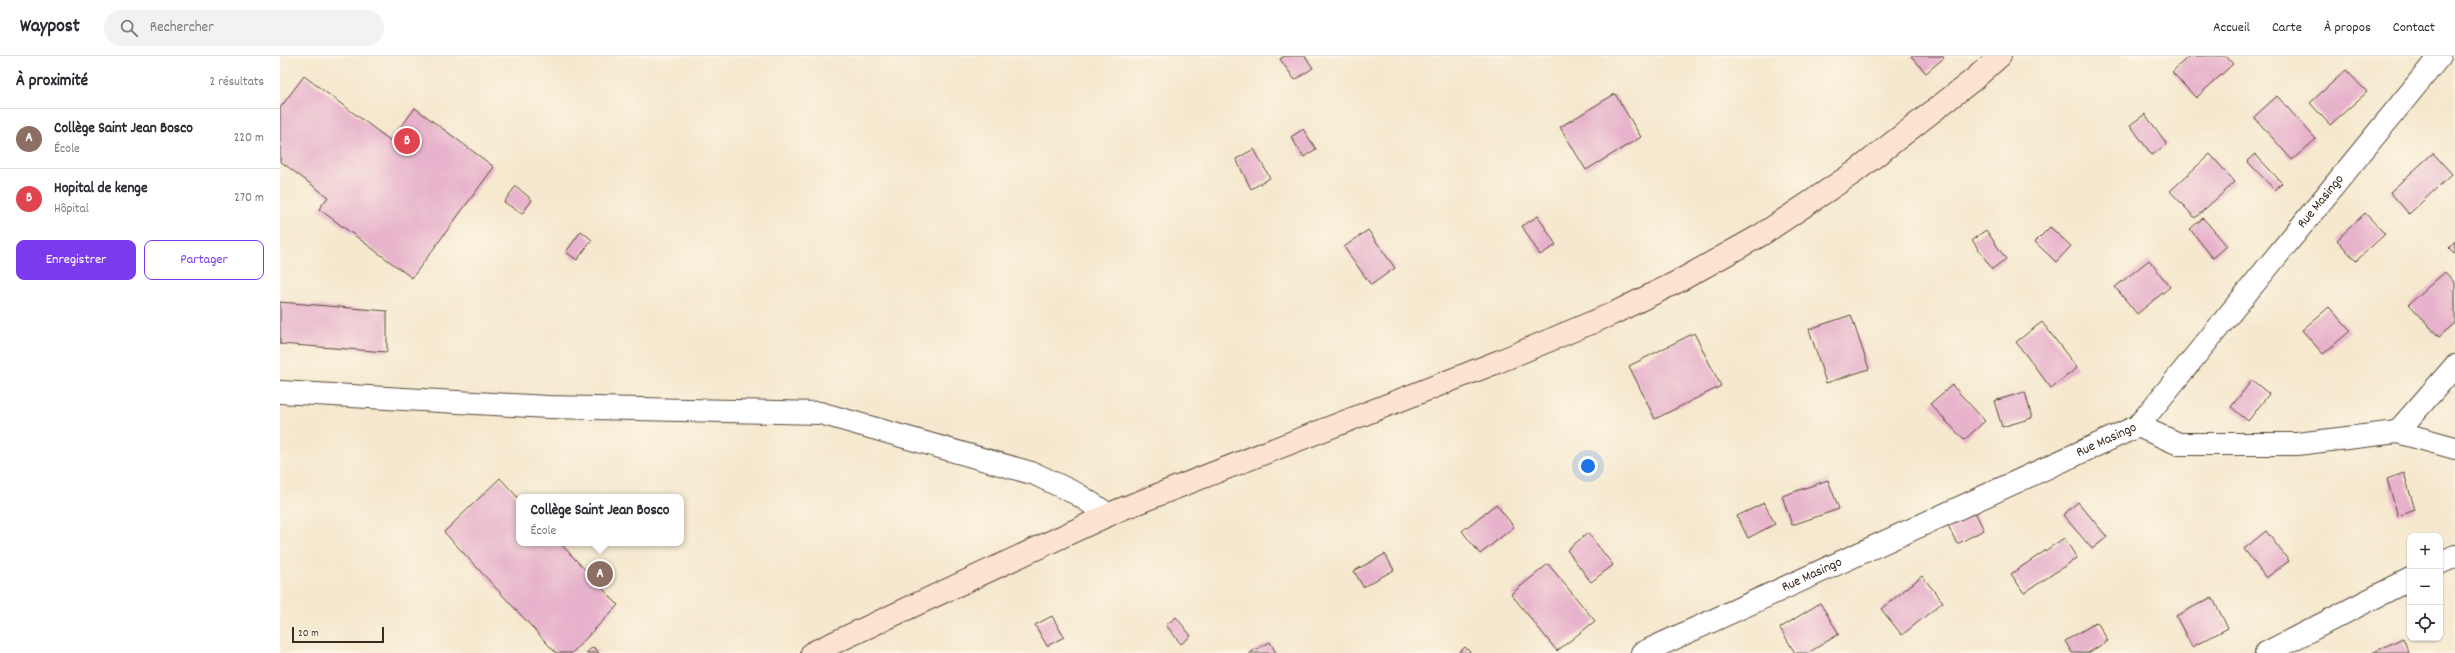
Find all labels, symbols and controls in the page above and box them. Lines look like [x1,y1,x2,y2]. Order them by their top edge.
search box [104,10,384,46]
text: Waypost [20,14,80,41]
icon: search [118,17,140,39]
text: Rechercher [150,17,214,39]
text: Accueil [2213,18,2250,38]
text: Carte [2272,18,2302,38]
text: À propos [2324,18,2371,38]
text: Contact [2393,18,2435,38]
text: À proximité [16,70,88,94]
text: 2 résultats [210,73,264,92]
text: Collège Saint Jean Bosco [54,118,193,140]
pin: B [394,126,420,156]
text: A [25,129,33,148]
text: 220 m [234,129,264,148]
text: École [54,140,80,159]
street label: Rue Masingo [2293,170,2349,233]
text: Hopital de kenge [54,178,148,200]
text: B [26,189,32,208]
text: 270 m [234,189,264,208]
text: Hôpital [54,200,89,219]
button: Enregistrer [16,240,136,280]
button: Partager [144,240,264,280]
street label: Rue Masingo [2073,418,2140,463]
your location [1578,456,1598,476]
popup [516,494,684,546]
text: Collège Saint Jean Bosco [531,500,669,522]
text: École [531,522,556,541]
map controls [2407,533,2443,641]
button: + [2407,533,2443,569]
street label: Rue Masingo [1779,553,1845,598]
pin: A [587,559,613,589]
button: − [2407,569,2443,605]
button: locate [2407,605,2443,641]
scale bar [292,625,384,644]
text: 20 m [298,626,319,642]

